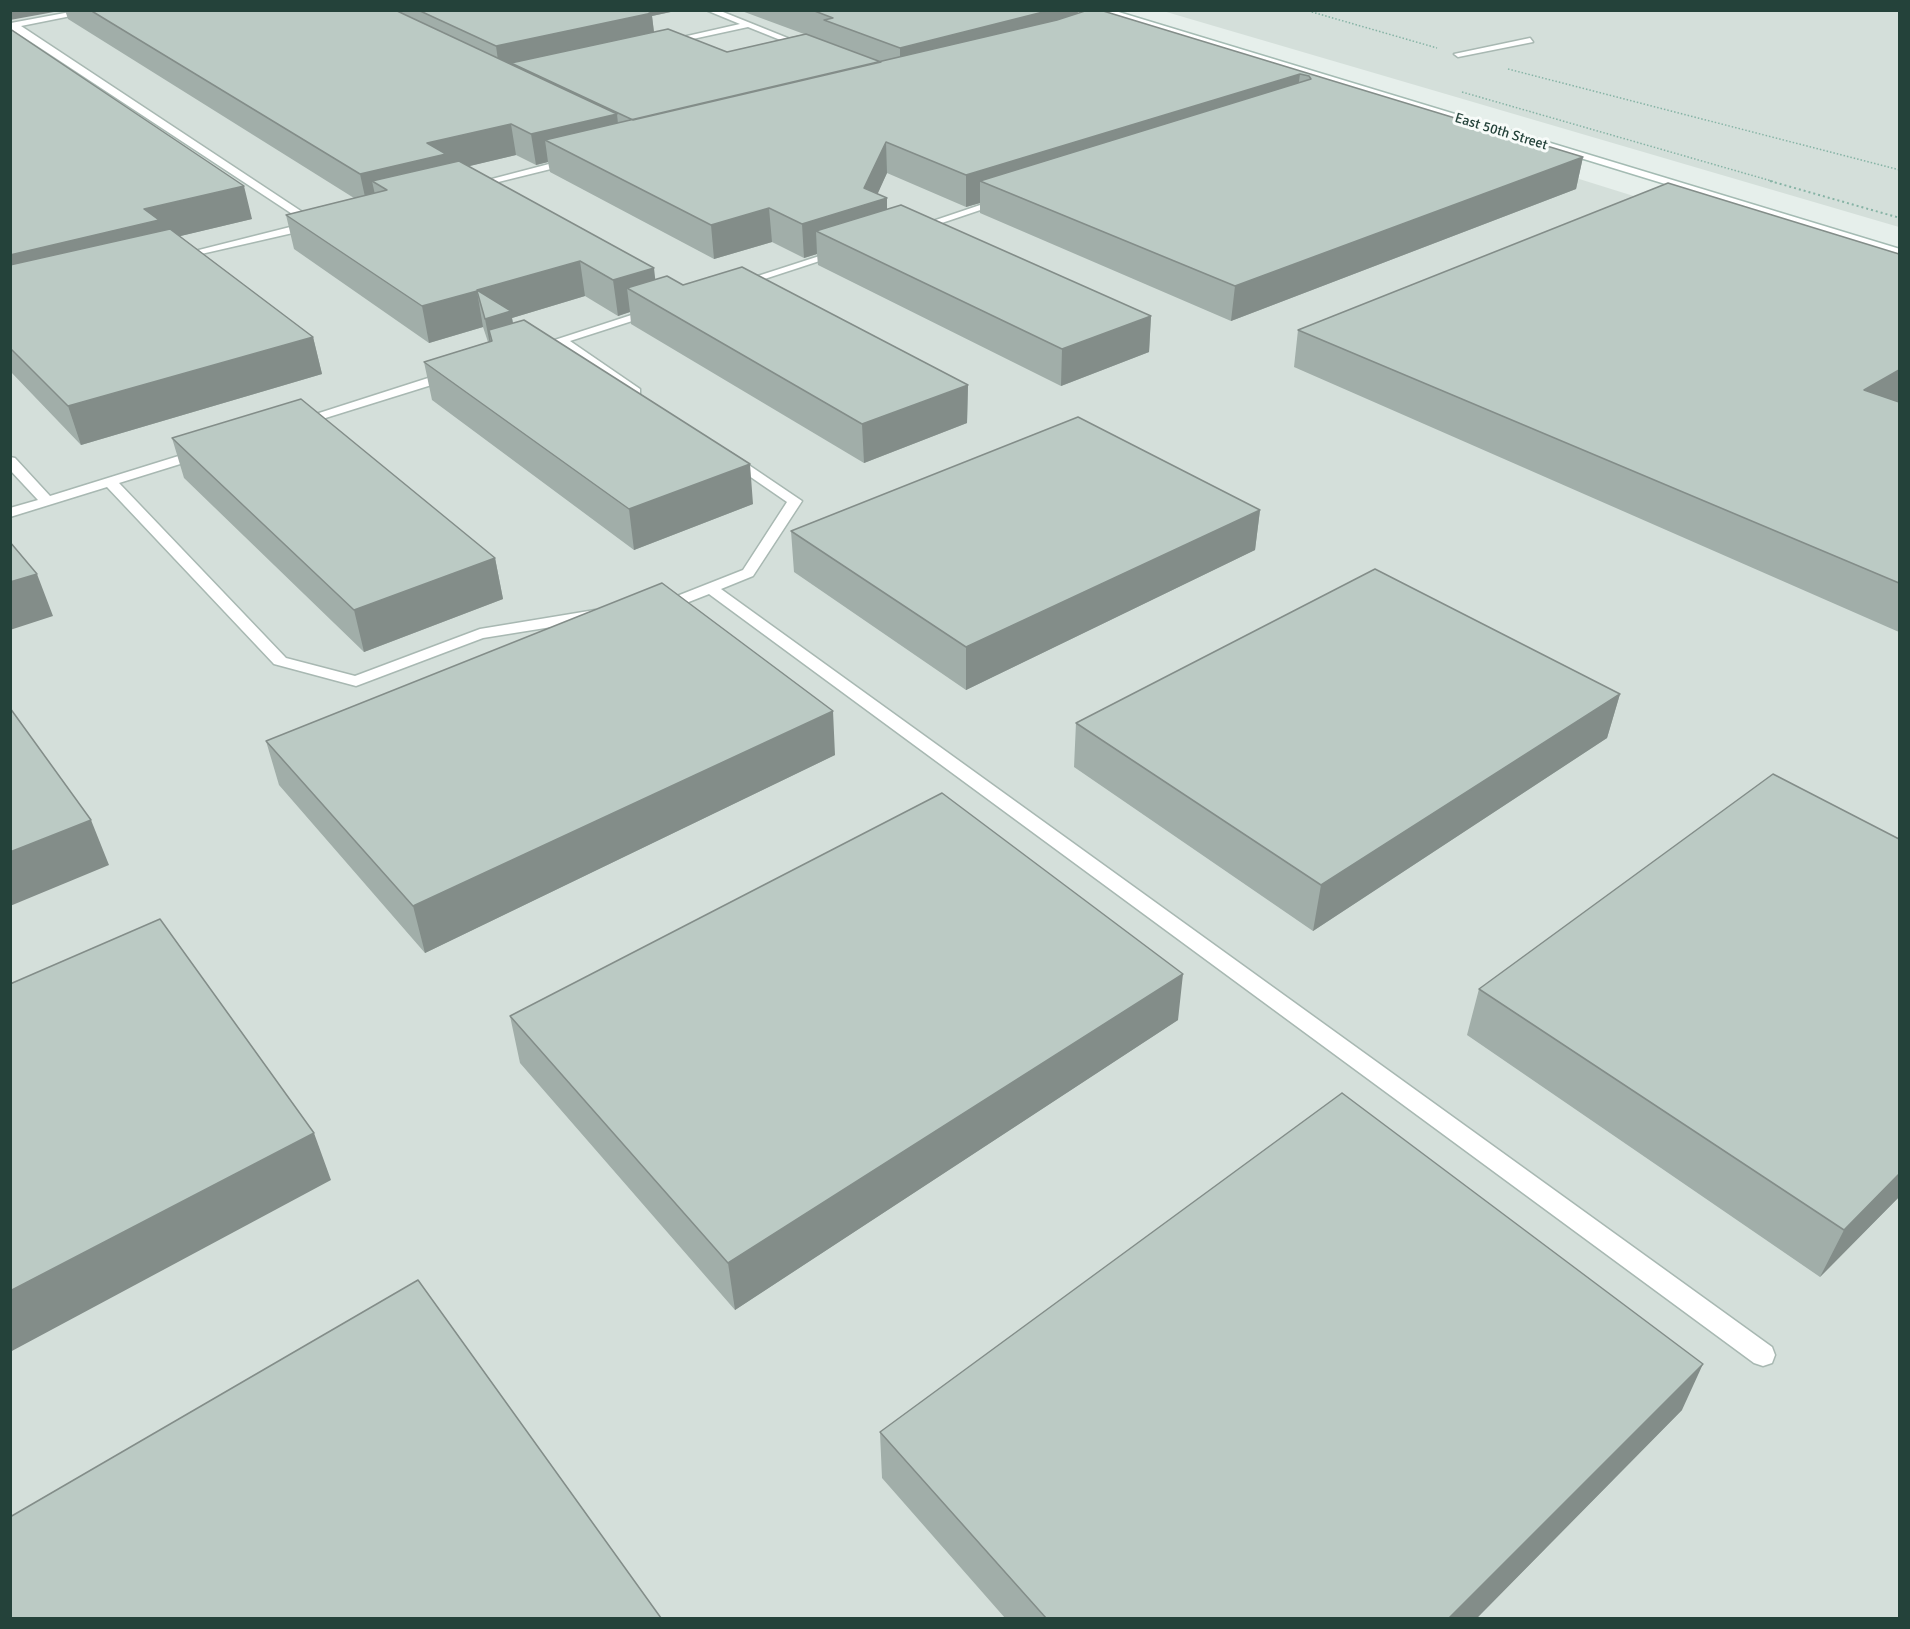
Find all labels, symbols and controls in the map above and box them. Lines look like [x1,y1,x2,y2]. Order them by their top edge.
street label: East 50th Street [1453,110,1549,154]

